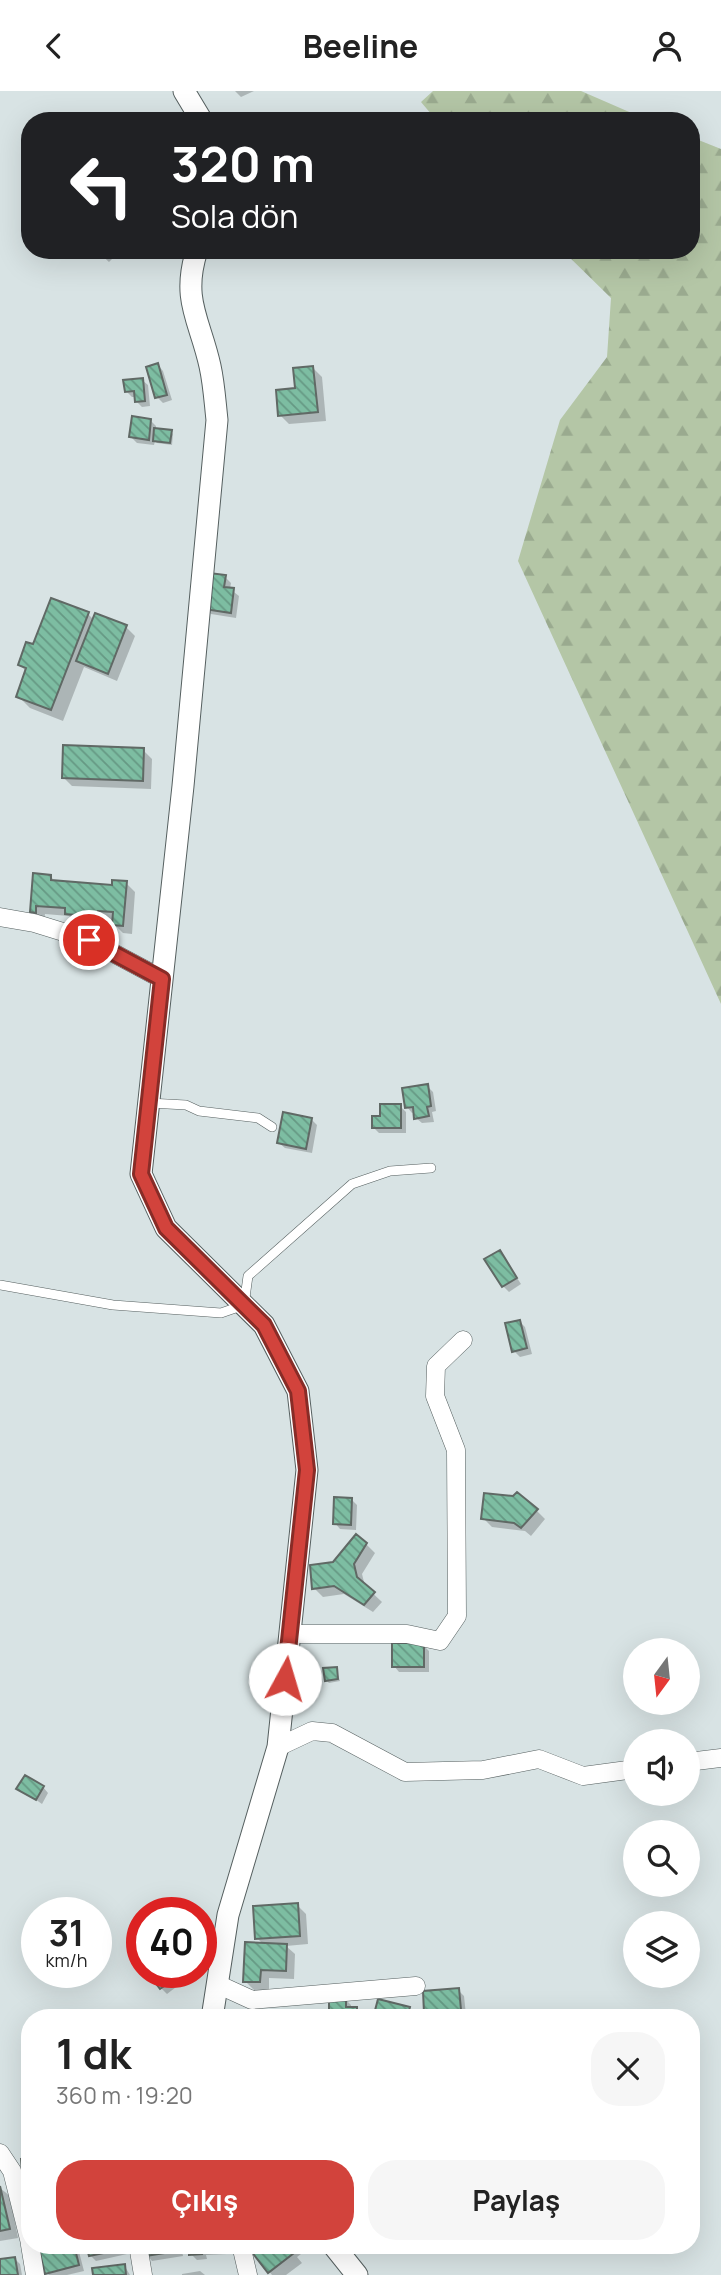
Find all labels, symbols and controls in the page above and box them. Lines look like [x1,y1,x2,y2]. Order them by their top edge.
text: Beeline [303,24,418,68]
icon: back [35,27,73,65]
icon: person [648,27,686,65]
text: 320 m [171,130,315,197]
icon: left [56,140,147,231]
text: Sola dön [171,194,298,238]
pin [59,910,119,970]
icon: arrive [70,921,108,959]
north arrow [623,1638,700,1715]
map controls [623,1638,700,1988]
position arrow [248,1642,322,1716]
button: sound [623,1729,700,1806]
button: search [623,1820,700,1897]
speed limit sign: 40 [126,1897,217,1988]
text: 31 [49,1909,84,1957]
button: layers [623,1911,700,1988]
text: km/h [46,1948,87,1972]
text: 1 dk [56,2024,131,2082]
button: close [591,2032,665,2106]
text: 360 m · 19:20 [56,2079,193,2111]
button: Çıkış [56,2160,354,2240]
button: Paylaş [368,2160,665,2240]

